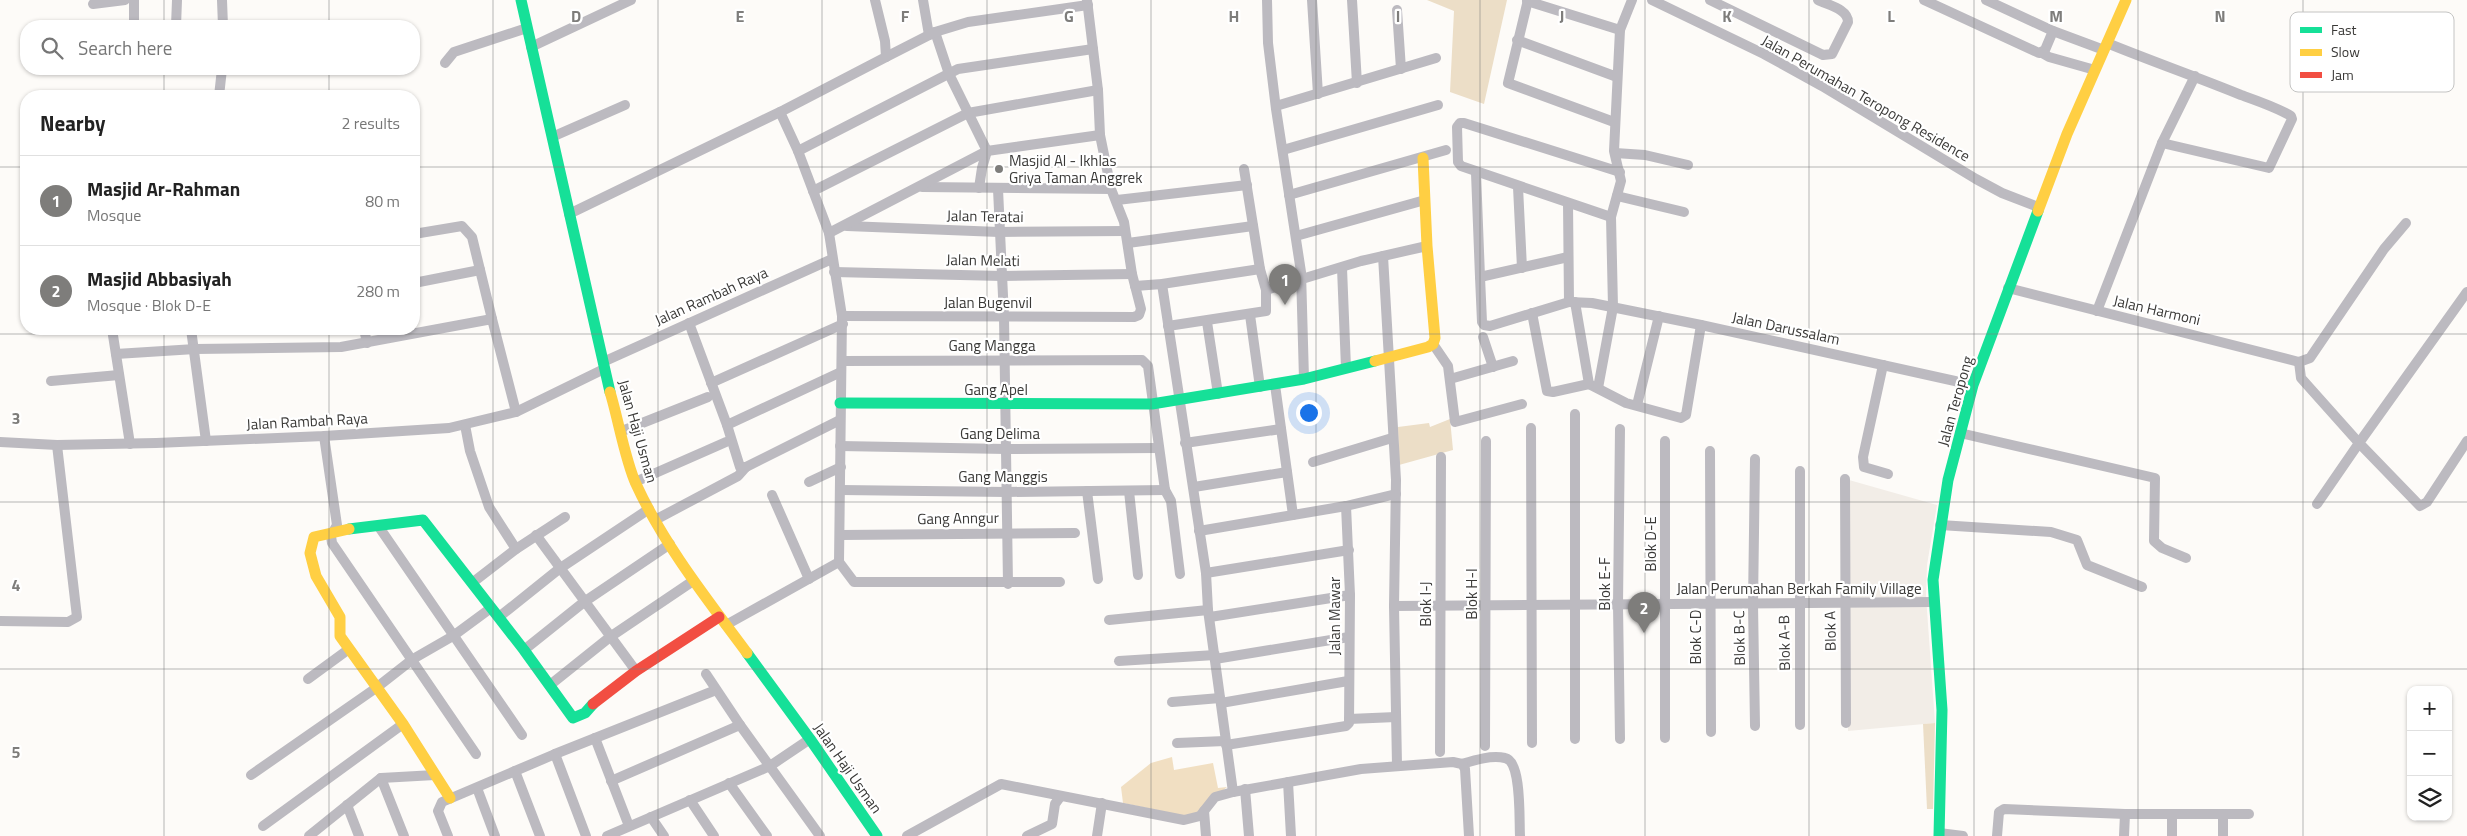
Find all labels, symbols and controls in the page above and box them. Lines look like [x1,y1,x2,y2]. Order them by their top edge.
text: D [571,4,581,28]
text: E [736,4,745,28]
text: F [901,4,910,28]
text: G [1064,4,1074,28]
text: H [1229,4,1239,28]
text: I [1396,4,1400,28]
text: J [1560,4,1564,28]
text: K [1722,4,1732,28]
text: L [1887,4,1895,28]
text: M [2049,4,2063,28]
text: N [2214,4,2226,28]
legend [2290,12,2454,92]
text: Fast [2331,19,2356,40]
search box [20,20,420,75]
street label: Jalan Perumahan Teropong Residence [1758,29,1974,167]
text: Search here [78,33,172,62]
icon: search [38,34,66,62]
text: Slow [2331,41,2360,62]
text: Jam [2331,64,2354,85]
text: Nearby [40,107,105,139]
text: 2 results [341,111,400,135]
place label: Masjid Al - Ikhlas Griya Taman Anggrek [1009,149,1142,189]
marker: Masjid Al - Ikhlas Griya Taman Anggrek [993,163,1005,175]
text: Masjid Ar-Rahman [87,174,240,203]
text: 1 [52,189,60,213]
text: 80 m [365,189,400,213]
text: Mosque [87,203,141,227]
street label: Jalan Teratai [946,204,1024,228]
street label: Jalan Melati [946,248,1020,272]
street label: Jalan Rambah Raya [651,261,772,331]
text: Masjid Abbasiyah [87,264,232,293]
pin: 1 [1269,264,1301,305]
text: 2 [52,279,60,303]
text: 280 m [356,279,400,303]
street label: Jalan Harmoni [2111,289,2203,331]
street label: Jalan Bugenvil [944,291,1032,314]
text: Mosque · Blok D-E [87,293,211,317]
street label: Jalan Darussalam [1730,305,1842,351]
street label: Gang Mangga [949,334,1036,357]
street label: Jalan Teropong [1931,353,1979,449]
street label: Jalan Haji Usman [612,377,664,485]
street label: Gang Apel [964,378,1028,401]
your location [1296,400,1322,426]
text: 3 [12,406,20,430]
street label: Jalan Rambah Raya [246,406,369,436]
street label: Gang Delima [960,422,1040,445]
street label: Gang Manggis [958,465,1048,488]
street label: Gang Anngur [917,506,999,530]
street label: Blok D-E [1639,516,1662,572]
street label: Blok E-F [1593,557,1616,611]
street label: Blok H-I [1460,568,1483,620]
text: 4 [12,573,21,597]
street label: Jalan Mawar [1323,577,1346,655]
street label: Jalan Perumahan Berkah Family Village [1676,577,1922,600]
street label: Blok I-J [1414,581,1437,627]
pin: 2 [1628,592,1660,633]
street label: Blok C-D [1684,609,1707,665]
street label: Blok B-C [1727,610,1751,666]
street label: Blok A [1818,611,1842,651]
street label: Blok A-B [1772,615,1796,671]
map controls [2407,686,2452,821]
button: + [2407,686,2452,731]
street label: Jalan Haji Usman [808,718,888,818]
button: − [2407,731,2452,776]
text: 5 [12,740,21,764]
button: layers [2407,776,2452,821]

